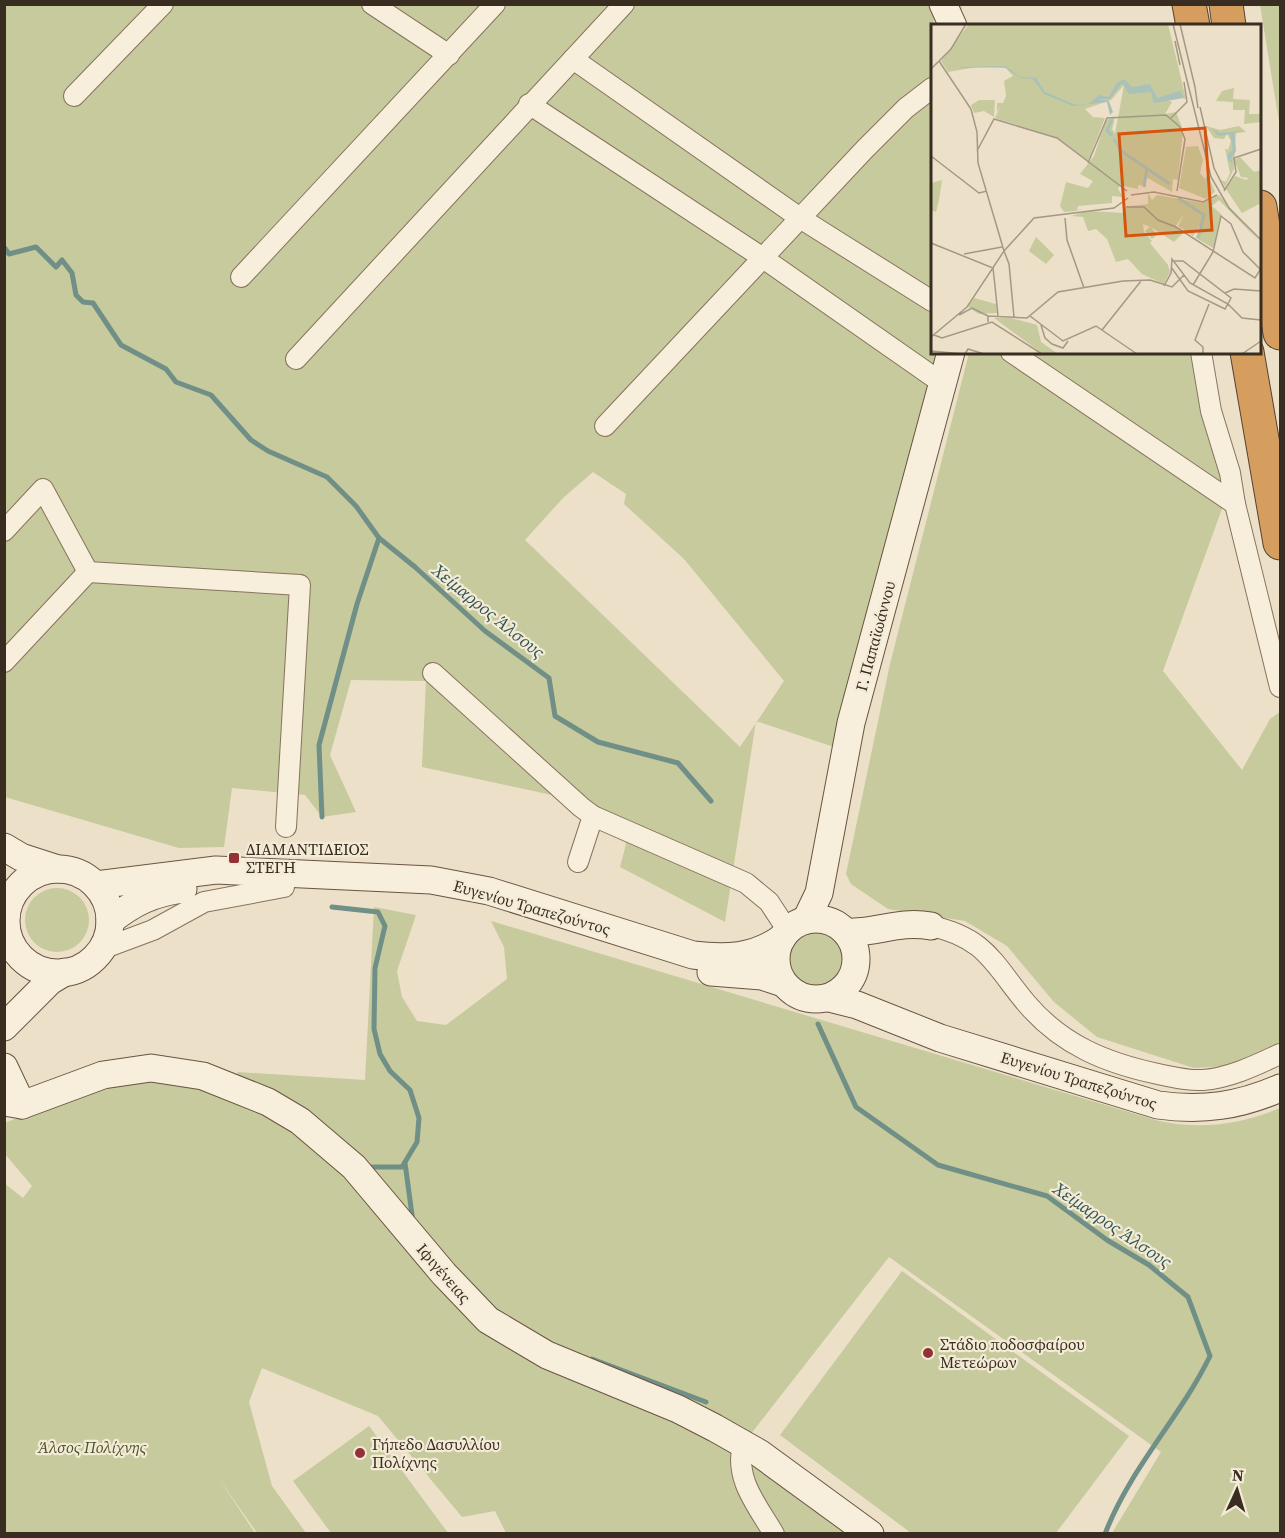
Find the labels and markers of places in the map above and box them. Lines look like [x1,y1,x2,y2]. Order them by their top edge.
place label: ΔΙΑΜΑΝΤΙΔΕΙΟΣ ΣΤΕΓΗ [246,838,368,878]
marker: ΔΙΑΜΑΝΤΙΔΕΙΟΣ ΣΤΕΓΗ [227,851,241,865]
place label: Στάδιο ποδοσφαίρου Μετεώρων [940,1333,1085,1373]
marker: Στάδιο ποδοσφαίρου Μετεώρων [921,1346,935,1360]
place label: Γήπεδο Δασυλλίου Πολίχνης [372,1433,500,1473]
marker: Γήπεδο Δασυλλίου Πολίχνης [353,1446,367,1460]

